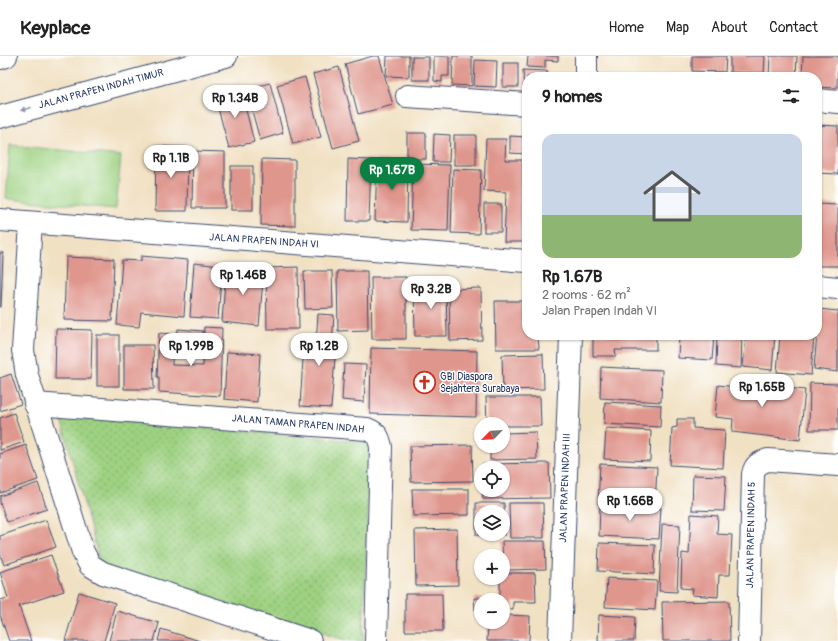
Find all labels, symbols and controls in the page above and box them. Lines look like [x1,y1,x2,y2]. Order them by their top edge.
text: Keyplace [20,16,90,40]
text: Home [609,19,644,36]
text: Map [666,19,689,36]
text: About [711,19,747,36]
text: Contact [769,19,818,36]
street label: JALAN PRAPEN INDAH TIMUR [37,66,165,111]
pin: Rp 1.34B [194,85,276,119]
icon: filters [780,85,802,107]
text: 9 homes [542,86,602,107]
text: Rp 1.34B [212,90,258,106]
one-way arrow [19,107,32,113]
pin: Rp 1.1B [134,145,208,179]
text: Rp 1.1B [153,150,189,166]
pin: Rp 1.67B [351,157,433,191]
icon: home [636,160,708,232]
text: Rp 1.67B [369,162,415,178]
street label: JALAN PRAPEN INDAH VI [209,231,319,251]
pin: Rp 1.46B [202,262,284,296]
text: Rp 1.67B [542,266,602,287]
text: Rp 1.46B [220,267,266,283]
pin: Rp 3.2B [394,276,468,310]
text: Rp 3.2B [410,281,452,297]
text: 2 rooms · 62 m² [542,287,631,303]
text: Jalan Prapen Indah VI [542,303,657,319]
pin: Rp 1.99B [150,333,232,367]
pin: Rp 1.2B [282,333,356,367]
text: Rp 1.99B [168,338,214,354]
text: Rp 1.2B [299,338,339,354]
church icon: GBI Diaspora Sejahtera Surabaya [411,370,437,396]
place label: GBI Diaspora Sejahtera Surabaya [440,371,520,395]
pin: Rp 1.65B [721,374,803,408]
text: Rp 1.65B [739,379,785,395]
street label: JALAN TAMAN PRAPEN INDAH [231,412,365,436]
north arrow [474,417,510,453]
map controls [474,417,510,629]
street label: JALAN PRAPEN INDAH III [557,433,573,543]
button: locate [474,461,510,497]
street label: JALAN PRAPEN INDAH 5 [744,482,758,588]
pin: Rp 1.66B [589,488,671,522]
text: Rp 1.66B [607,493,653,509]
button: layers [474,505,510,541]
button: + [474,549,510,585]
button: − [474,593,510,629]

